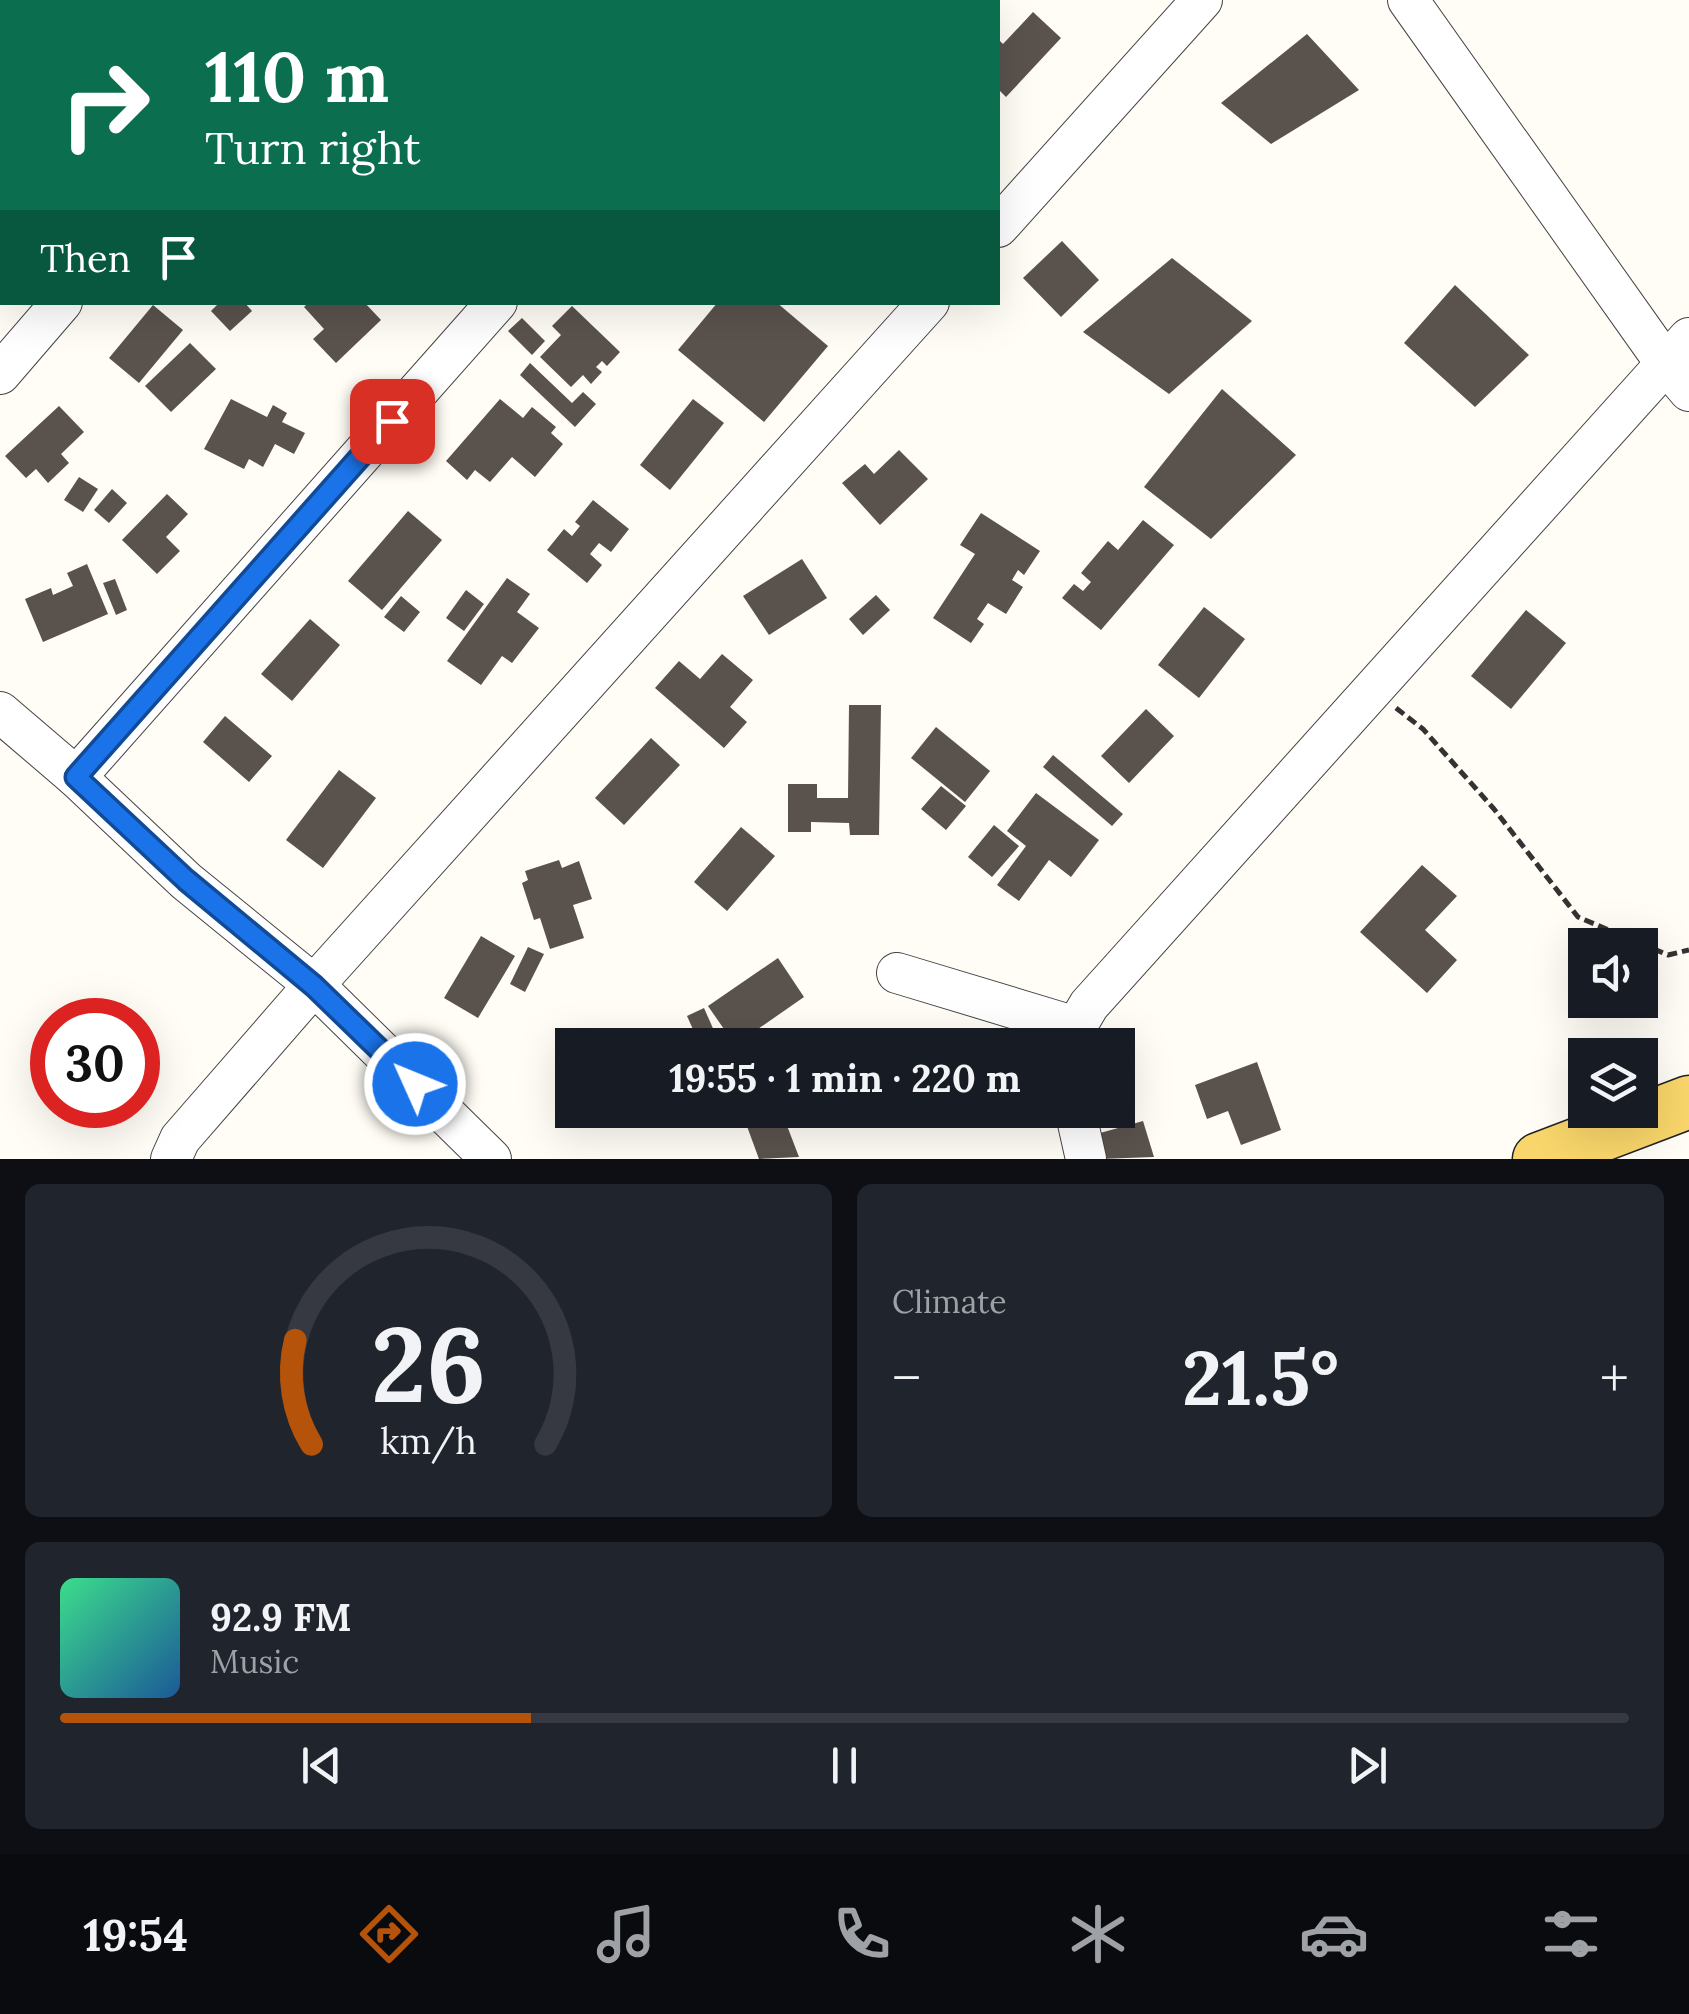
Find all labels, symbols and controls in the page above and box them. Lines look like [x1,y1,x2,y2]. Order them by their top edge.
text: 110 m [205,32,389,121]
icon: right [40,40,170,170]
text: Turn right [205,119,421,176]
icon: arrive [151,230,206,285]
text: Then [40,234,131,282]
pin [350,379,435,464]
icon: arrive [365,394,420,449]
map controls [1568,928,1658,1128]
button: sound [1568,928,1658,1018]
speed limit sign: 30 [30,998,160,1128]
position arrow [363,1032,467,1136]
button: layers [1568,1038,1658,1128]
text: 19:55 · 1 min · 220 m [669,1054,1021,1102]
text: Climate [892,1281,1007,1322]
text: 26 [371,1297,486,1430]
text: 21.5° [1182,1330,1339,1426]
text: − [892,1343,921,1413]
text: + [1600,1343,1629,1413]
text: km/h [380,1418,477,1464]
text: 92.9 FM [210,1593,352,1641]
text: Music [210,1641,299,1682]
icon: previous [294,1738,349,1793]
icon: pause [817,1738,872,1793]
icon: next [1340,1738,1395,1793]
icon: directions [354,1899,424,1969]
icon: music [591,1899,661,1969]
icon: phone [827,1899,897,1969]
icon: climate [1063,1899,1133,1969]
icon: car [1299,1899,1369,1969]
icon: filters [1536,1899,1606,1969]
text: 19:54 [83,1906,188,1963]

